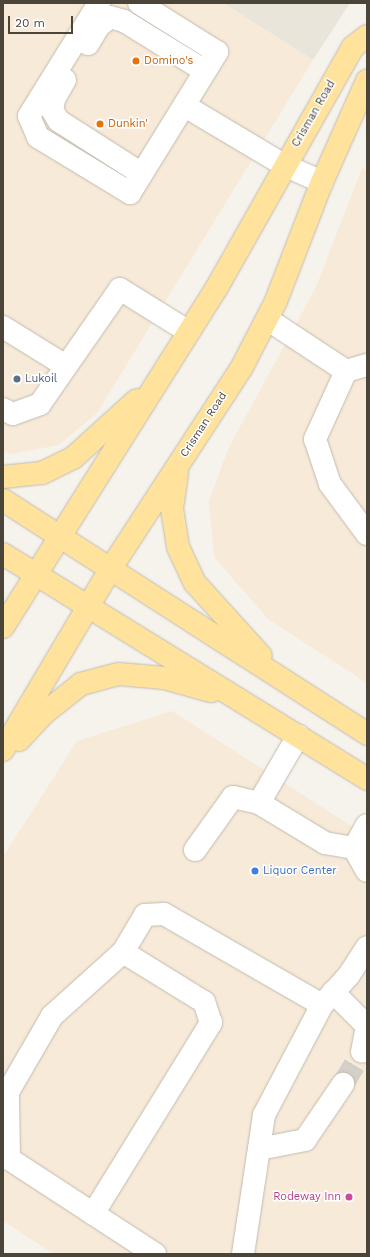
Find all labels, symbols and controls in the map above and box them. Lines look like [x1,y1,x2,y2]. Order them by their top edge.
scale bar [10,8,75,34]
text: 20 m [15,16,45,30]
place label: Domino's [144,54,193,68]
marker: Domino's [131,56,141,66]
street label: Crisman Road [290,78,338,150]
place label: Dunkin' [108,117,148,131]
marker: Dunkin' [95,119,105,129]
place label: Lukoil [25,372,57,386]
marker: Lukoil [12,374,22,384]
street label: Crisman Road [178,390,230,460]
place label: Liquor Center [263,864,337,878]
marker: Liquor Center [250,866,260,876]
place label: Rodeway Inn [273,1190,341,1204]
marker: Rodeway Inn [344,1192,354,1202]

